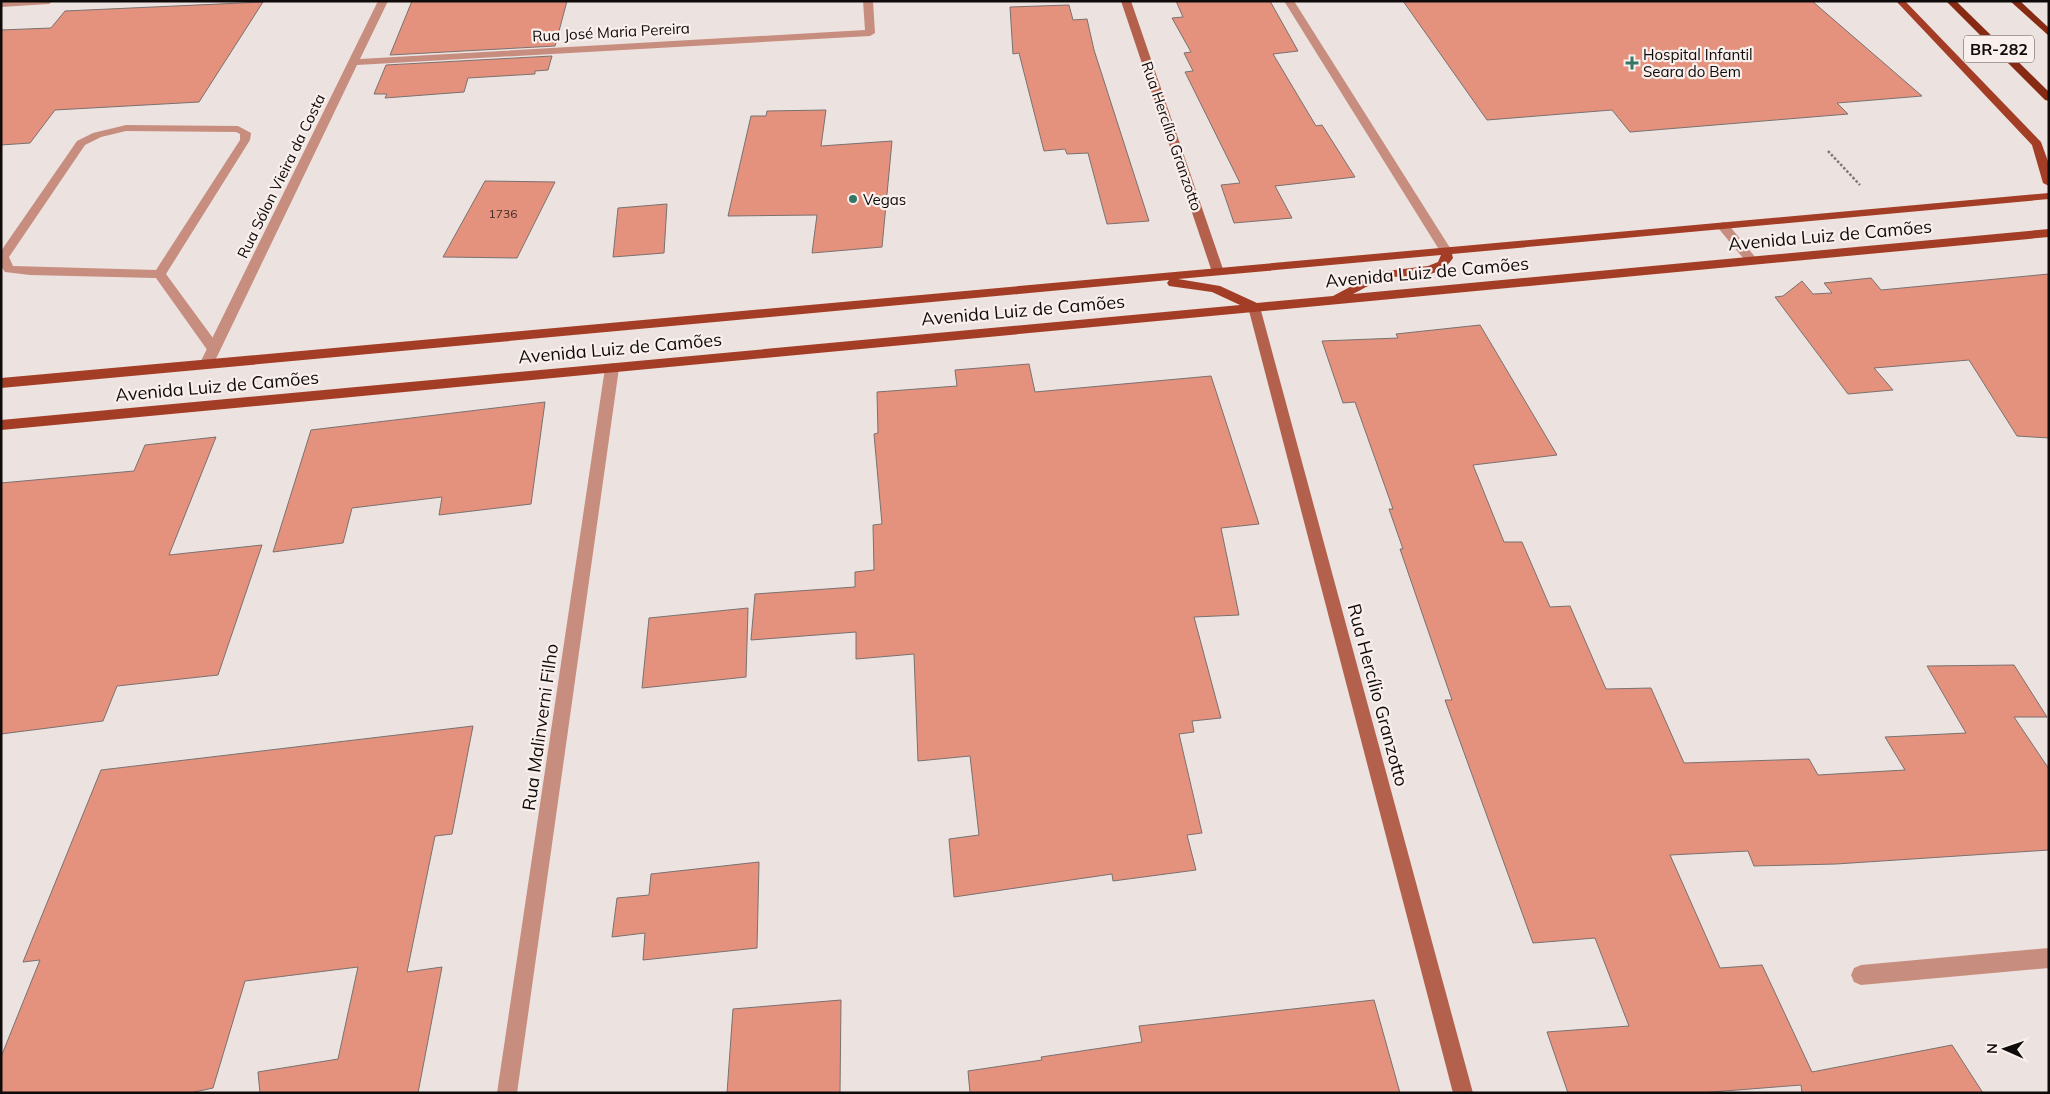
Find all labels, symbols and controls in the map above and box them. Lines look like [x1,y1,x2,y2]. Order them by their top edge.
street label: Rua José Maria Pereira [532,18,690,46]
road number: BR-282 [1964,36,2034,62]
place label: Hospital Infantil Seara do Bem [1643,45,1753,81]
marker: Hospital Infantil Seara do Bem [1625,56,1639,70]
street label: Rua Hercílio Granzotto [1138,59,1206,213]
street label: Rua Sólon Vieira da Costa [233,91,329,261]
place label: Vegas [863,190,906,209]
marker: Vegas [847,193,859,205]
house number: 1736 [489,206,517,221]
street label: Avenida Luiz de Camões [1727,215,1933,255]
street label: Avenida Luiz de Camões [1324,252,1530,292]
street label: Avenida Luiz de Camões [920,290,1126,330]
street label: Avenida Luiz de Camões [517,328,723,368]
street label: Avenida Luiz de Camões [114,366,320,406]
street label: Rua Hercílio Granzotto [1343,601,1413,789]
street label: Rua Malinverni Filho [517,642,563,812]
north arrow [1980,1024,2030,1074]
text: N [1983,1043,2001,1054]

